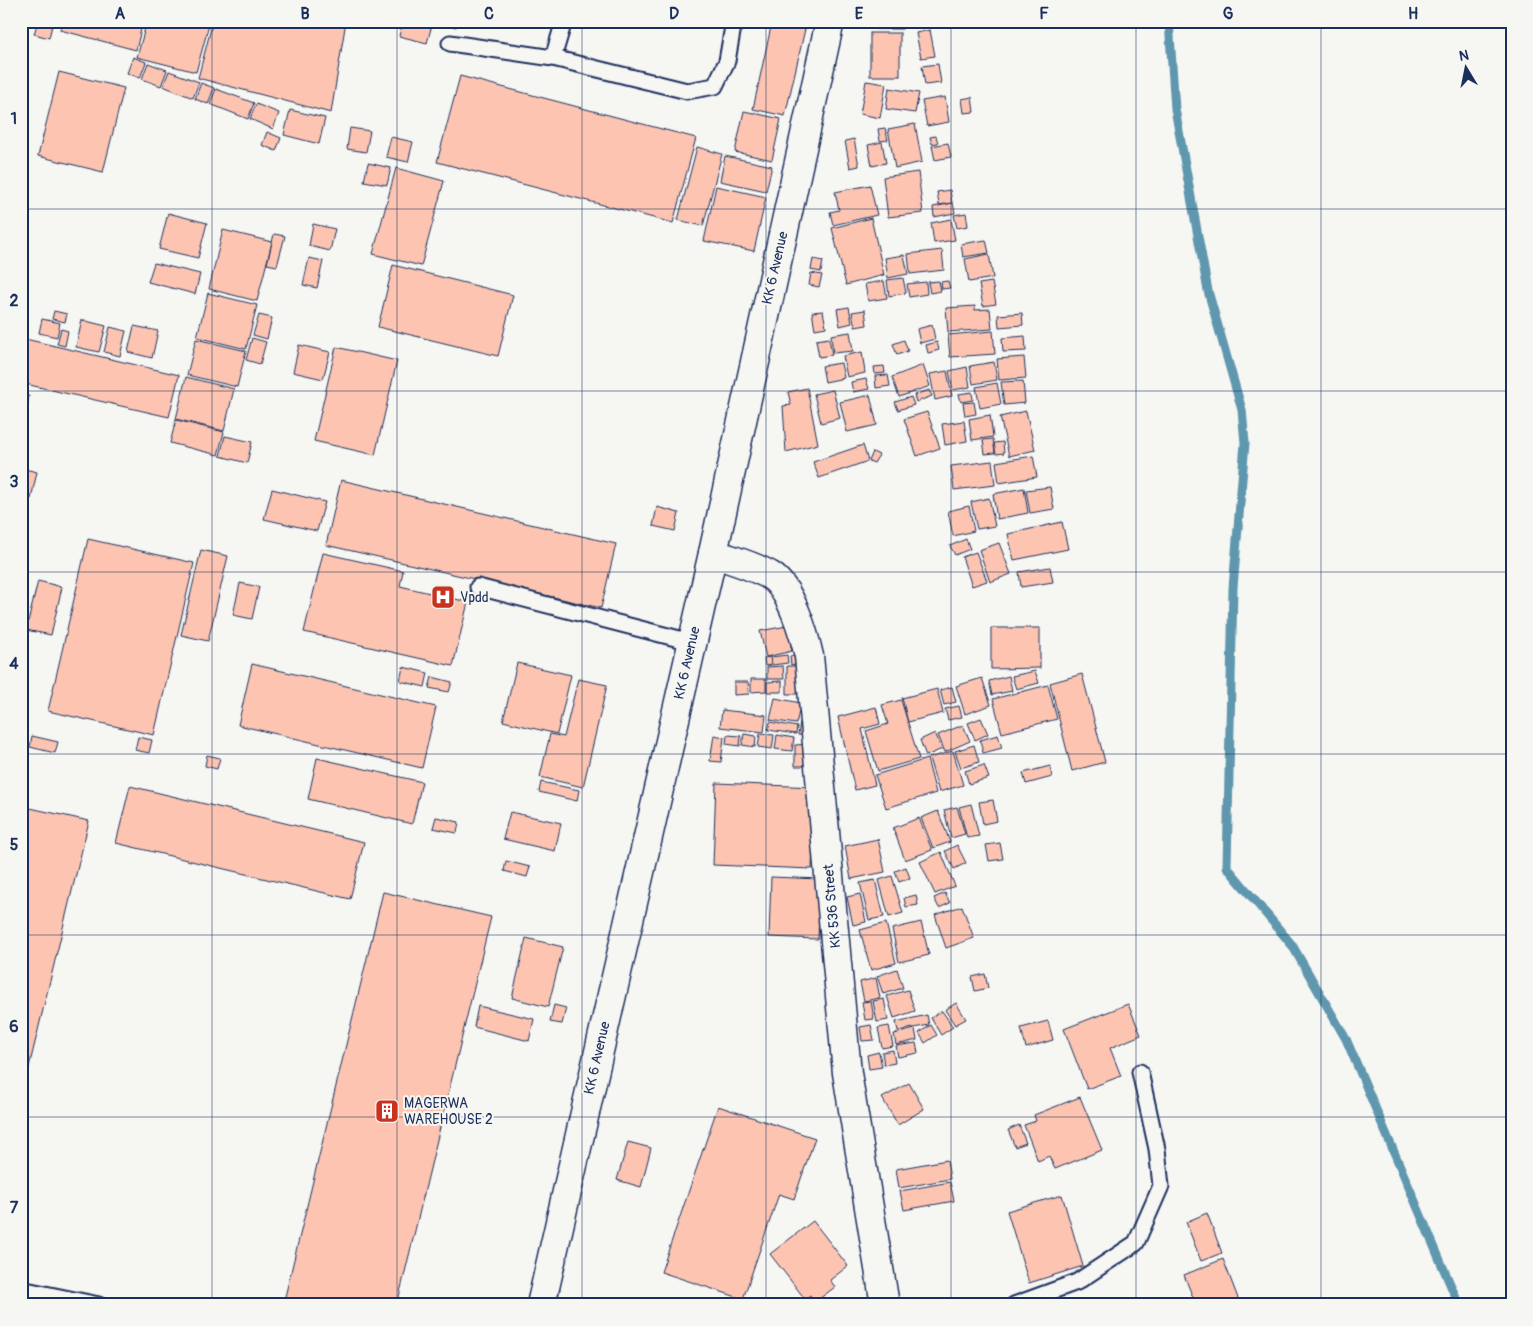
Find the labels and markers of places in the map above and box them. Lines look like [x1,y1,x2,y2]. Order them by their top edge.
hospital icon: Vpdd [430,584,456,610]
place label: Vpdd [460,589,489,606]
place label: MAGERWA WAREHOUSE 2 [404,1095,493,1128]
building icon: MAGERWA WAREHOUSE 2 [374,1098,400,1124]

